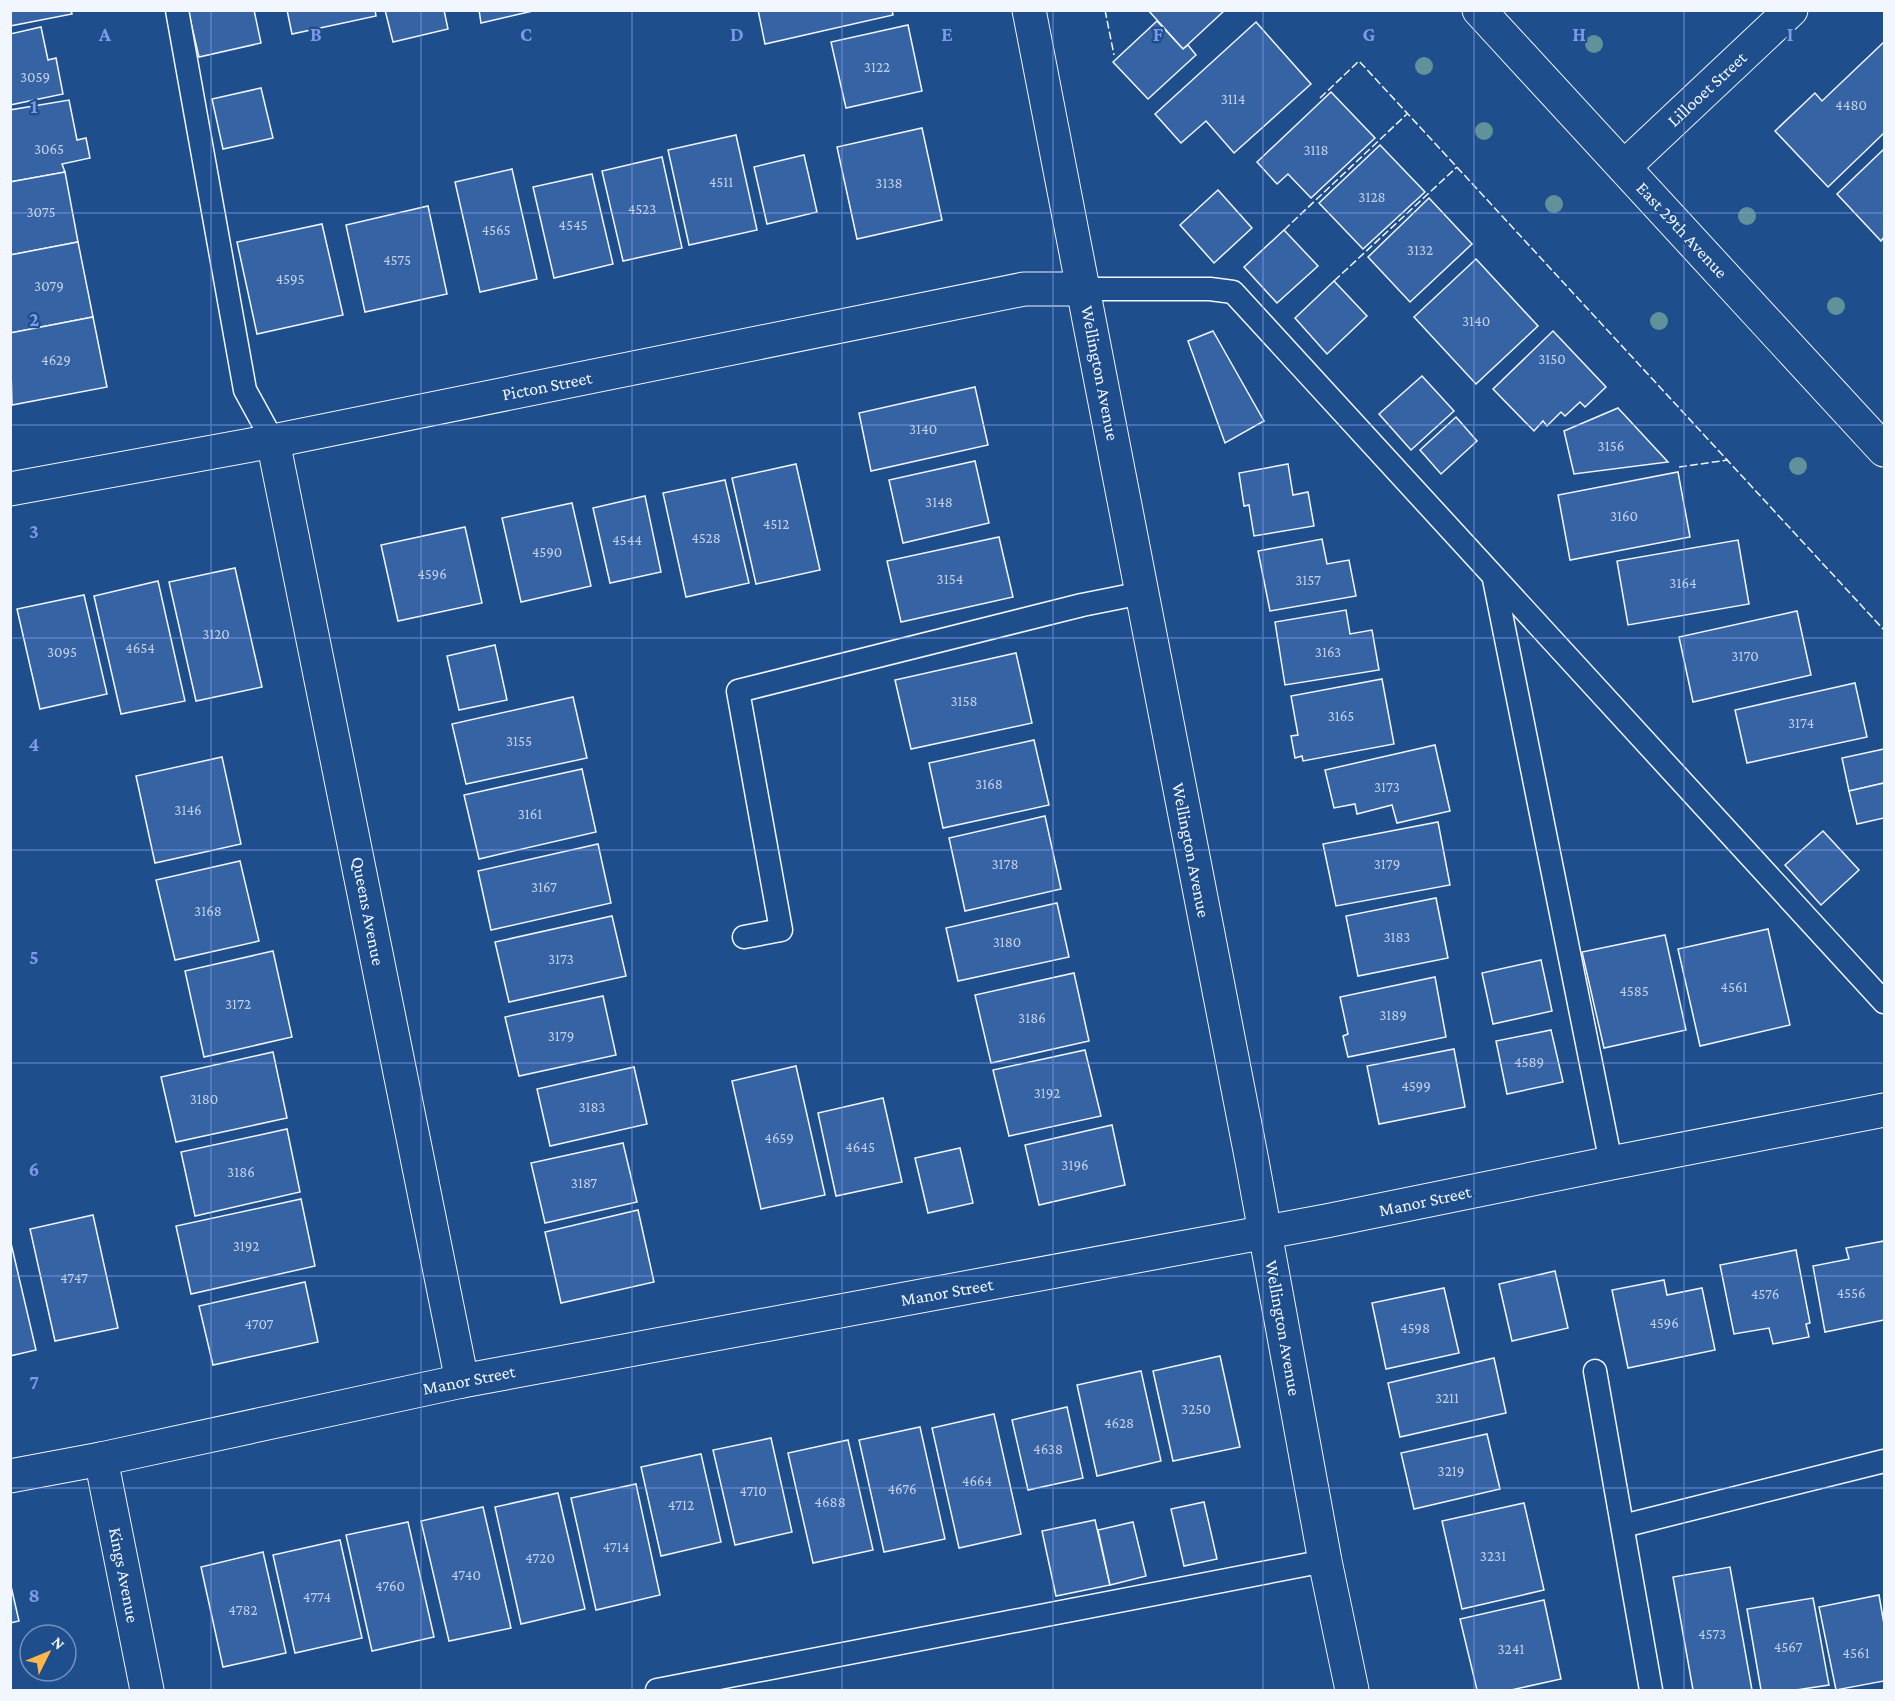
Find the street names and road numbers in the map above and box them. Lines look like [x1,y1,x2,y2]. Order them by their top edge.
street label: Lillooet Street [1663,47,1751,131]
street label: East 29th Avenue [1632,178,1732,282]
street label: Wellington Avenue [1077,304,1123,442]
street label: Picton Street [500,367,595,405]
street label: Wellington Avenue [1168,781,1214,919]
street label: Queens Avenue [348,855,388,967]
street label: Manor Street [1377,1181,1474,1221]
street label: Wellington Avenue [1261,1259,1305,1397]
street label: Manor Street [899,1274,996,1310]
street label: Manor Street [421,1361,518,1399]
street label: Kings Avenue [105,1526,143,1624]

